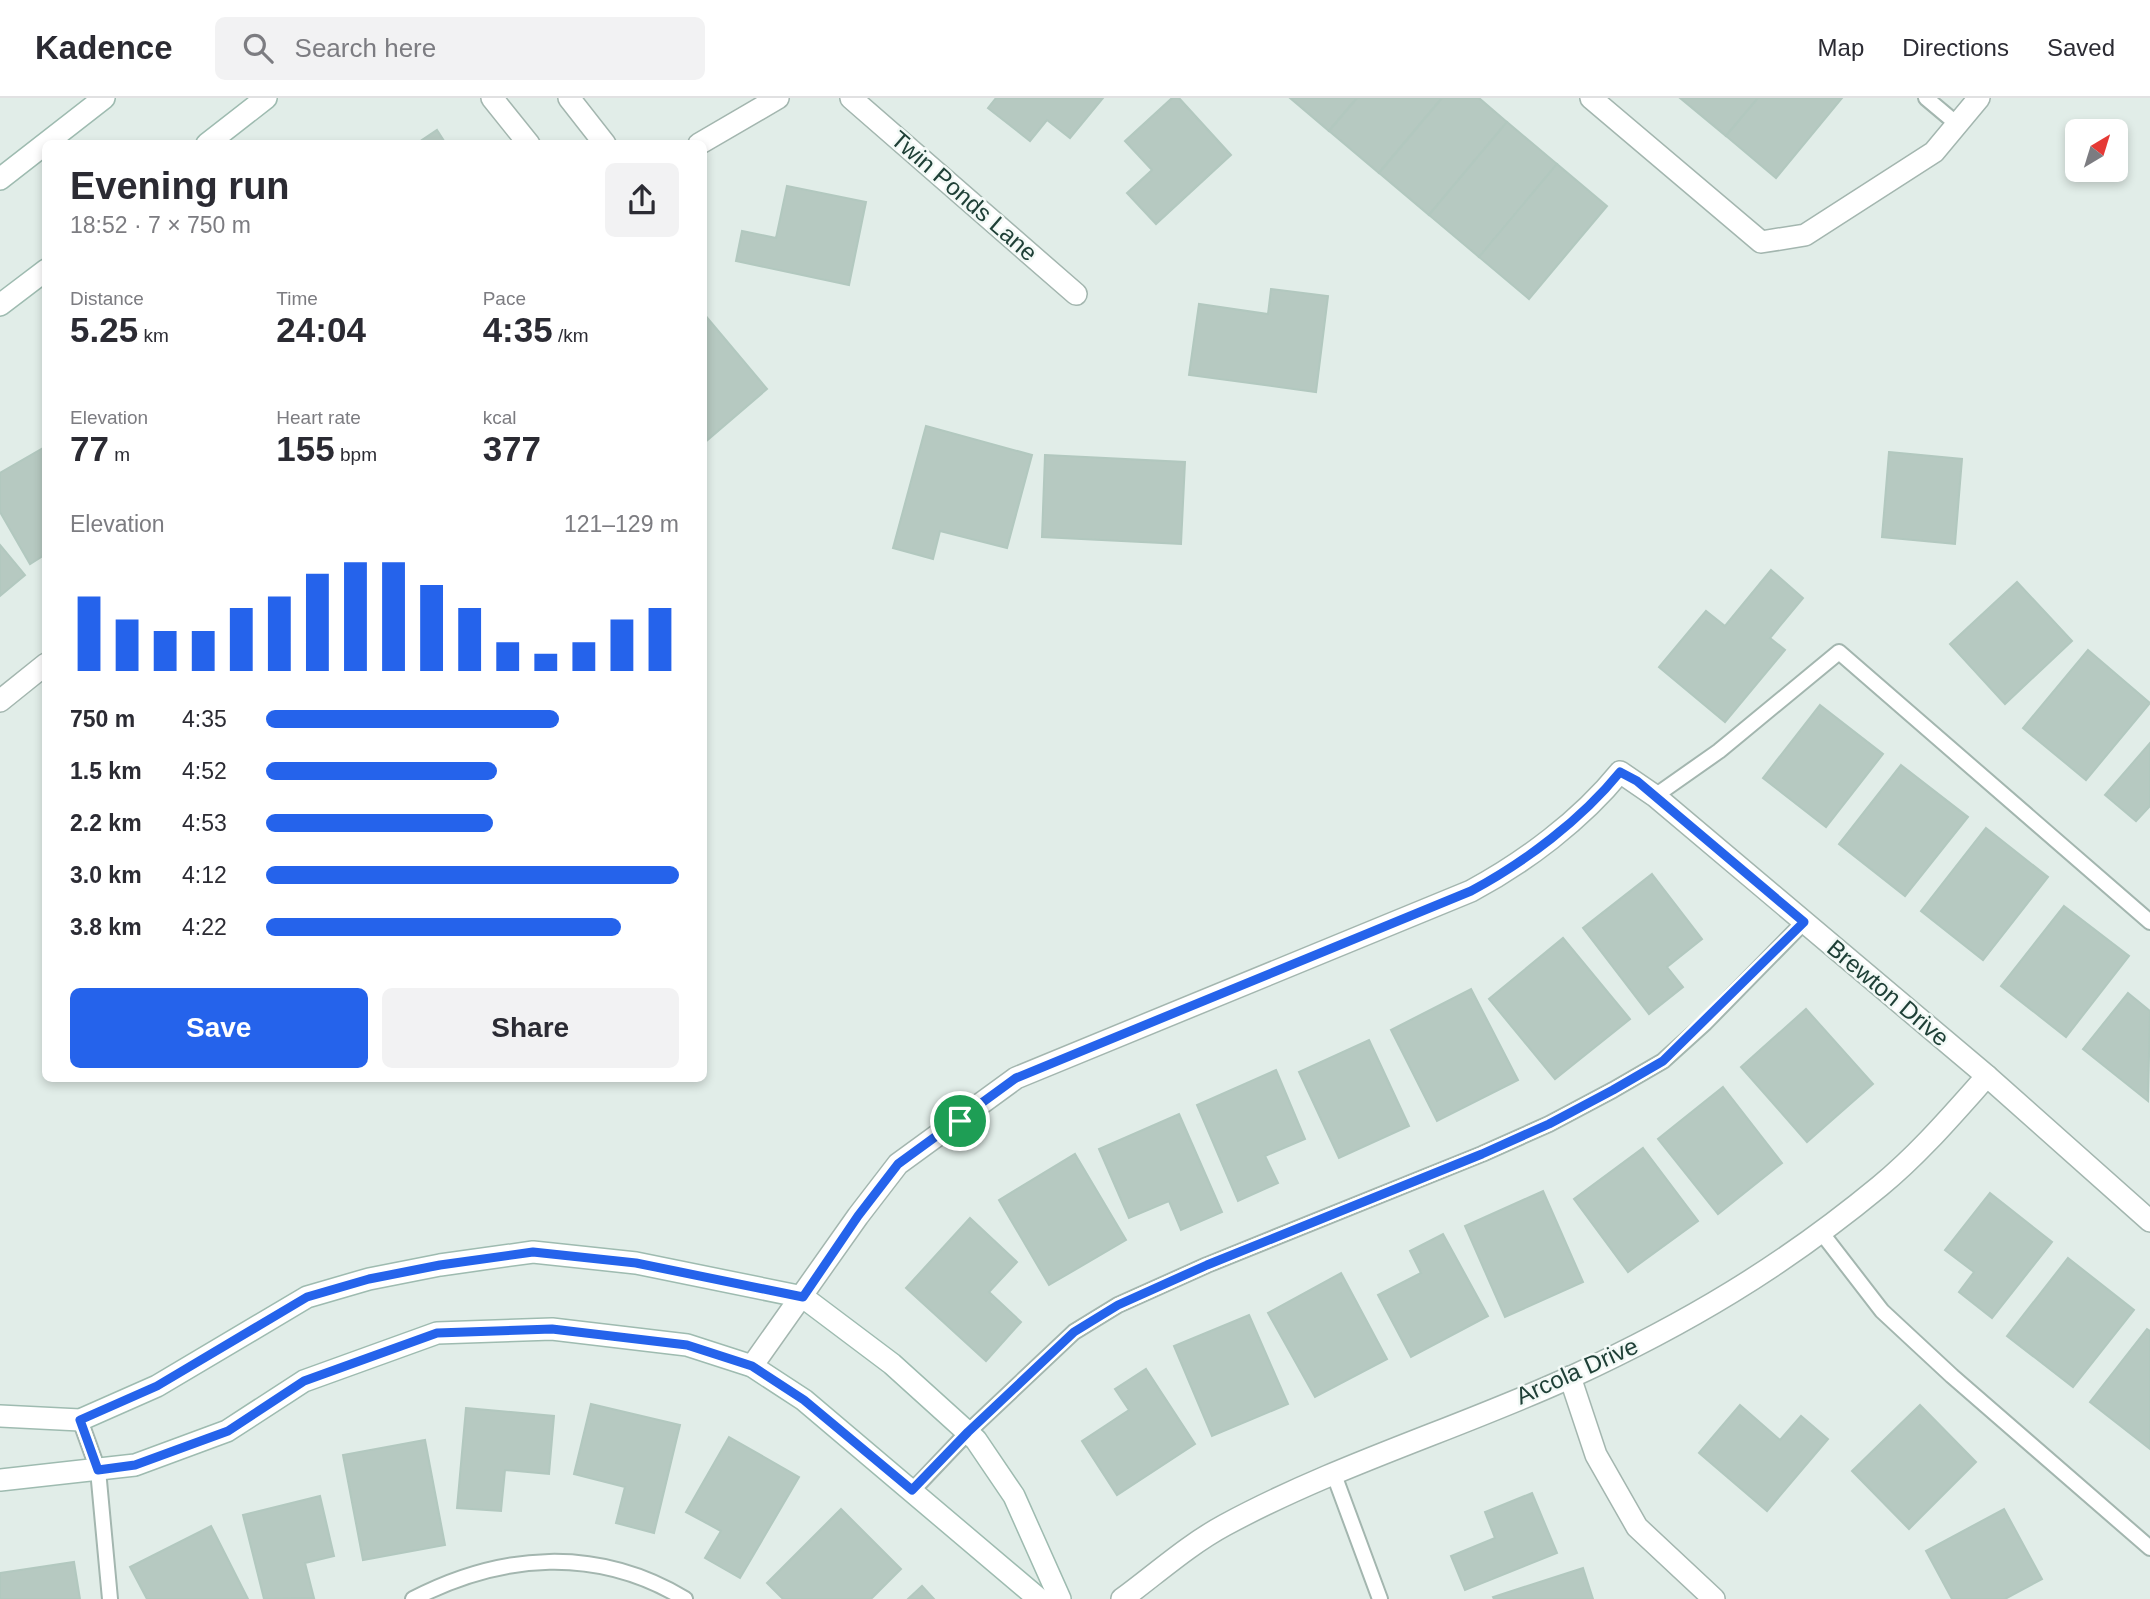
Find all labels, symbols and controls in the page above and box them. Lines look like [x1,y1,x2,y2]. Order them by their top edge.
search box [215,17,705,80]
text: Kadence [35,29,173,66]
icon: search [239,29,277,67]
text: Search here [295,33,436,63]
text: Map [1818,34,1864,61]
text: Directions [1902,34,2009,61]
text: Saved [2047,34,2115,61]
north arrow [2065,119,2128,182]
map controls [2065,119,2128,182]
street label: Twin Ponds Lane [886,125,1043,266]
button: share [605,163,679,237]
text: Evening run [70,165,290,207]
text: 18:52 · 7 × 750 m [70,212,251,238]
text: Distance [70,288,144,309]
text: Time [276,288,318,309]
text: Pace [483,288,526,309]
text: 5.25 [70,310,138,349]
text: 24:04 [276,310,366,349]
text: 4:35 [483,310,553,349]
text: km [138,325,169,346]
text: /km [553,325,589,346]
text: Elevation [70,407,148,428]
text: Heart rate [276,407,361,428]
text: kcal [483,407,516,428]
text: 77 [70,429,109,468]
text: 155 [276,429,335,468]
text: 377 [483,429,541,468]
text: m [109,444,130,465]
text: bpm [335,444,377,465]
text: Elevation [70,511,165,537]
text: 121–129 m [564,511,679,537]
text: 750 m [70,706,135,732]
text: 4:35 [182,706,227,732]
text: 1.5 km [70,758,142,784]
text: 4:52 [182,758,227,784]
text: 2.2 km [70,810,142,836]
text: 4:53 [182,810,227,836]
text: 3.0 km [70,862,142,888]
text: 4:12 [182,862,227,888]
text: 3.8 km [70,914,142,940]
text: 4:22 [182,914,227,940]
street label: Brewton Drive [1822,934,1955,1051]
button: Save [70,988,368,1068]
button: Share [382,988,679,1068]
pin [930,1091,990,1151]
icon: arrive [941,1102,979,1140]
street label: Arcola Drive [1512,1332,1642,1409]

